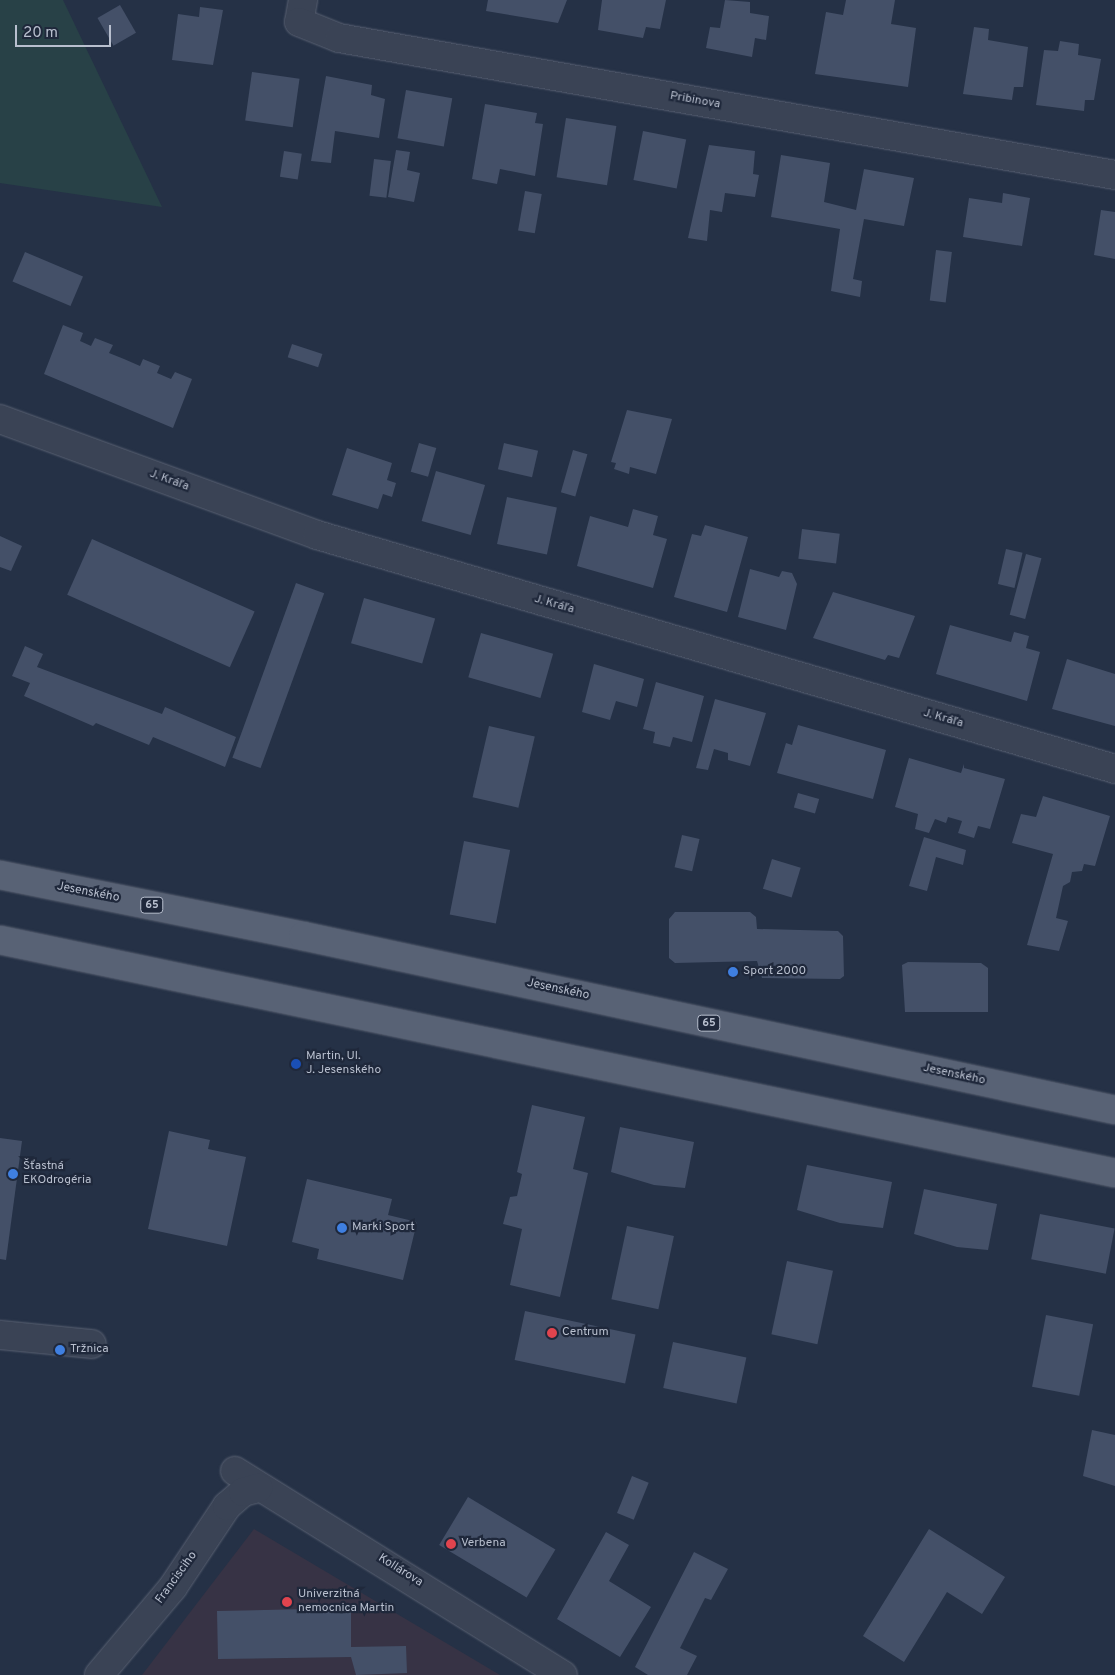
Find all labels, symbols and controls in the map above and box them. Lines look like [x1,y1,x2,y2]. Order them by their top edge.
scale bar [18,15,114,47]
text: 20 m [23,24,58,43]
street label: Pribinova [669,89,721,113]
street label: J. Kráľa [147,467,191,495]
street label: J. Kráľa [532,592,576,618]
street label: J. Kráľa [921,706,965,732]
street label: Jesenského [55,880,121,906]
road number: 65 [140,896,164,914]
place label: Sport 2000 [743,965,806,979]
marker: Sport 2000 [727,966,739,978]
street label: Jesenského [525,976,591,1004]
road number: 65 [696,1014,722,1032]
place label: Martin, Ul. J. Jesenského [306,1050,381,1078]
marker: Martin, Ul. J. Jesenského [290,1058,302,1070]
street label: Jesenského [921,1061,987,1089]
place label: Šťastná EKOdrogéria [23,1160,91,1188]
marker: Šťastná EKOdrogéria [7,1168,19,1180]
place label: Marki Sport [352,1221,415,1235]
marker: Marki Sport [336,1222,348,1234]
place label: Centrum [562,1326,609,1340]
marker: Centrum [546,1327,558,1339]
place label: Tržnica [70,1343,109,1357]
marker: Tržnica [54,1344,66,1356]
place label: Verbena [461,1537,506,1551]
marker: Verbena [445,1538,457,1550]
street label: Francisciho [153,1549,201,1607]
street label: Kollárova [375,1552,425,1590]
place label: Univerzitná nemocnica Martin [298,1588,394,1616]
marker: Univerzitná nemocnica Martin [280,1595,294,1609]

